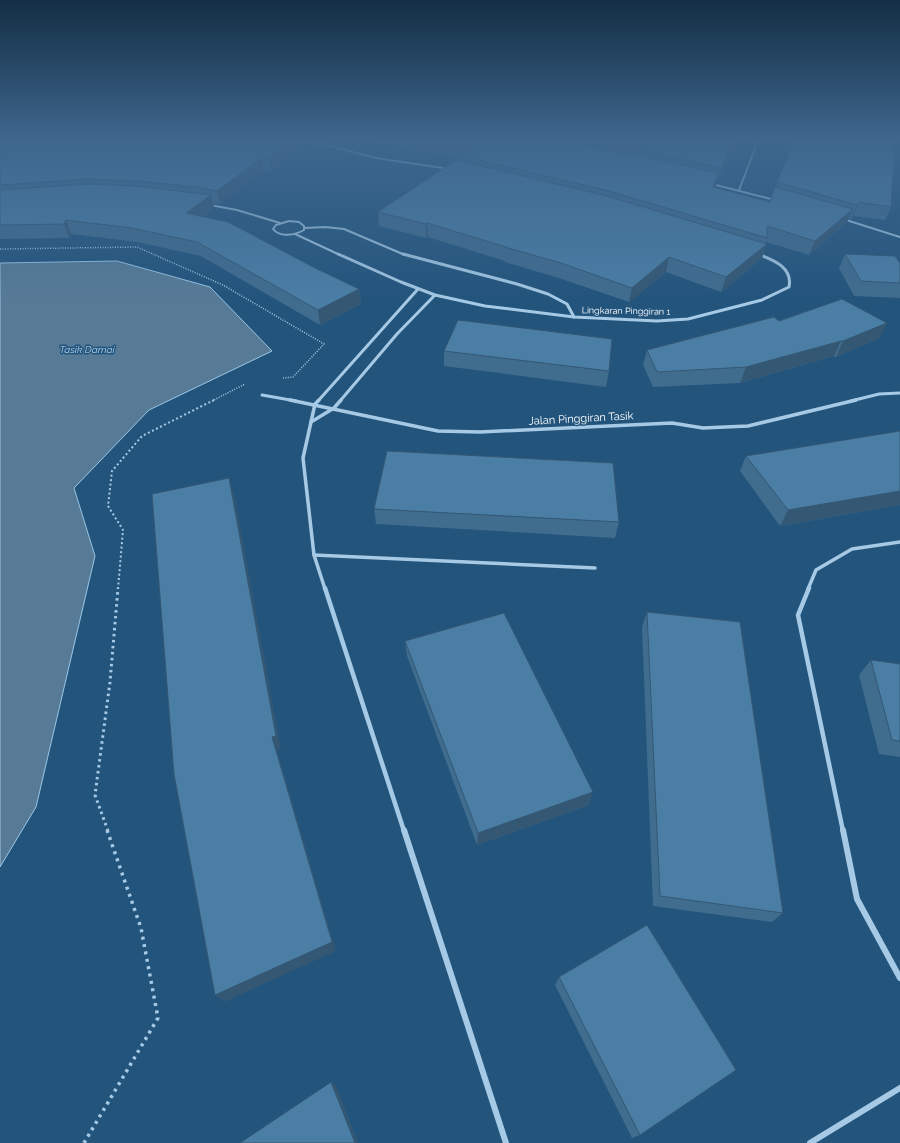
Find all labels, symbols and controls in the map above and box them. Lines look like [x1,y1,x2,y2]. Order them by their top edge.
street label: Lingkaran Pinggiran 1 [582,305,671,317]
water label: Tasik Damai [59,344,115,355]
street label: Jalan Pinggiran Tasik [528,409,634,428]

